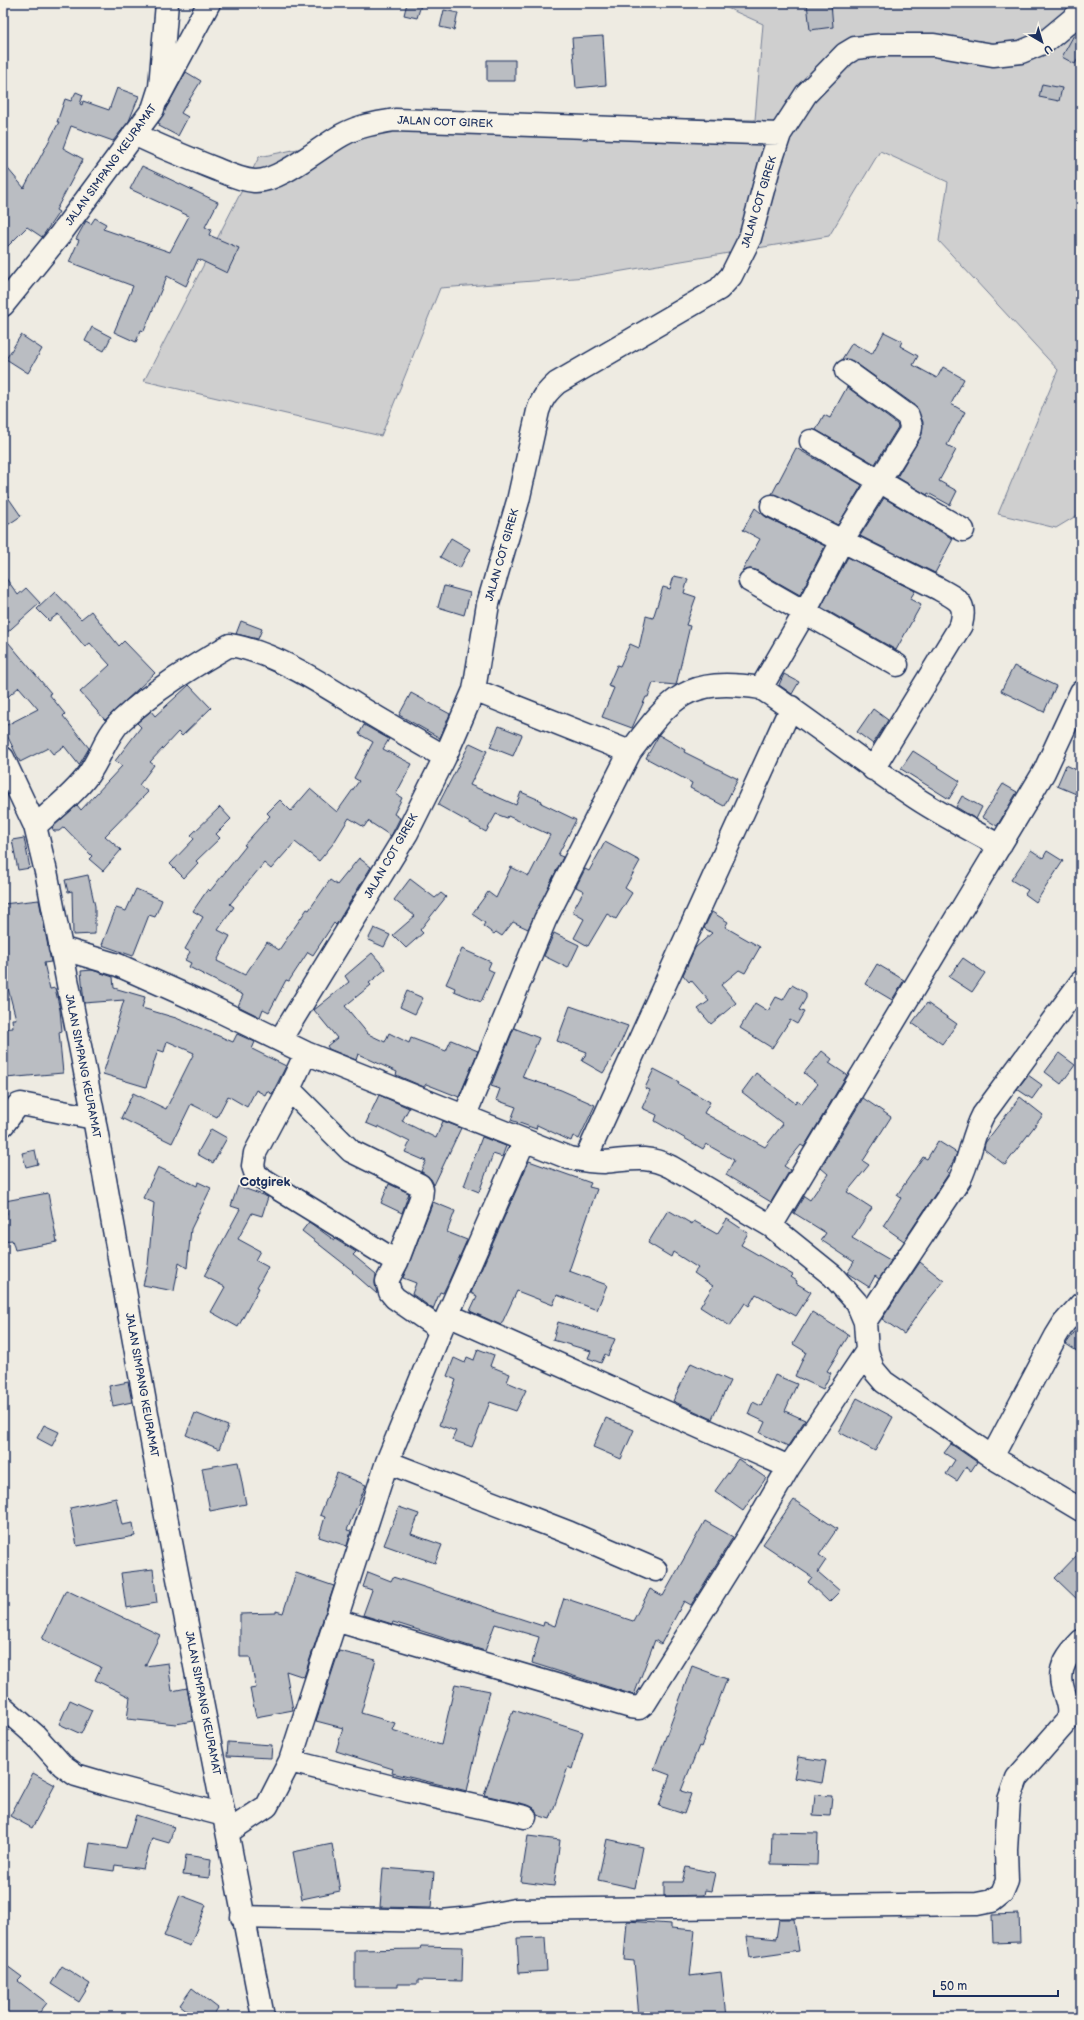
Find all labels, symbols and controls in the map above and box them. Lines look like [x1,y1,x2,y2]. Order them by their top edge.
north arrow [1022,22,1062,62]
text: U [1041,42,1055,57]
street label: JALAN SIMPANG KEURAMAT [63,102,160,228]
street label: JALAN COT GIREK [397,114,494,130]
street label: JALAN COT GIREK [739,154,779,249]
street label: JALAN COT GIREK [483,507,522,603]
street label: JALAN COT GIREK [362,811,421,901]
street label: JALAN SIMPANG KEURAMAT [63,993,103,1140]
district label: Cotgirek [240,1174,290,1190]
street label: JALAN SIMPANG KEURAMAT [123,1312,161,1459]
street label: JALAN SIMPANG KEURAMAT [183,1630,223,1777]
scale bar [934,1972,1058,1998]
text: 50 m [940,1979,967,1994]

